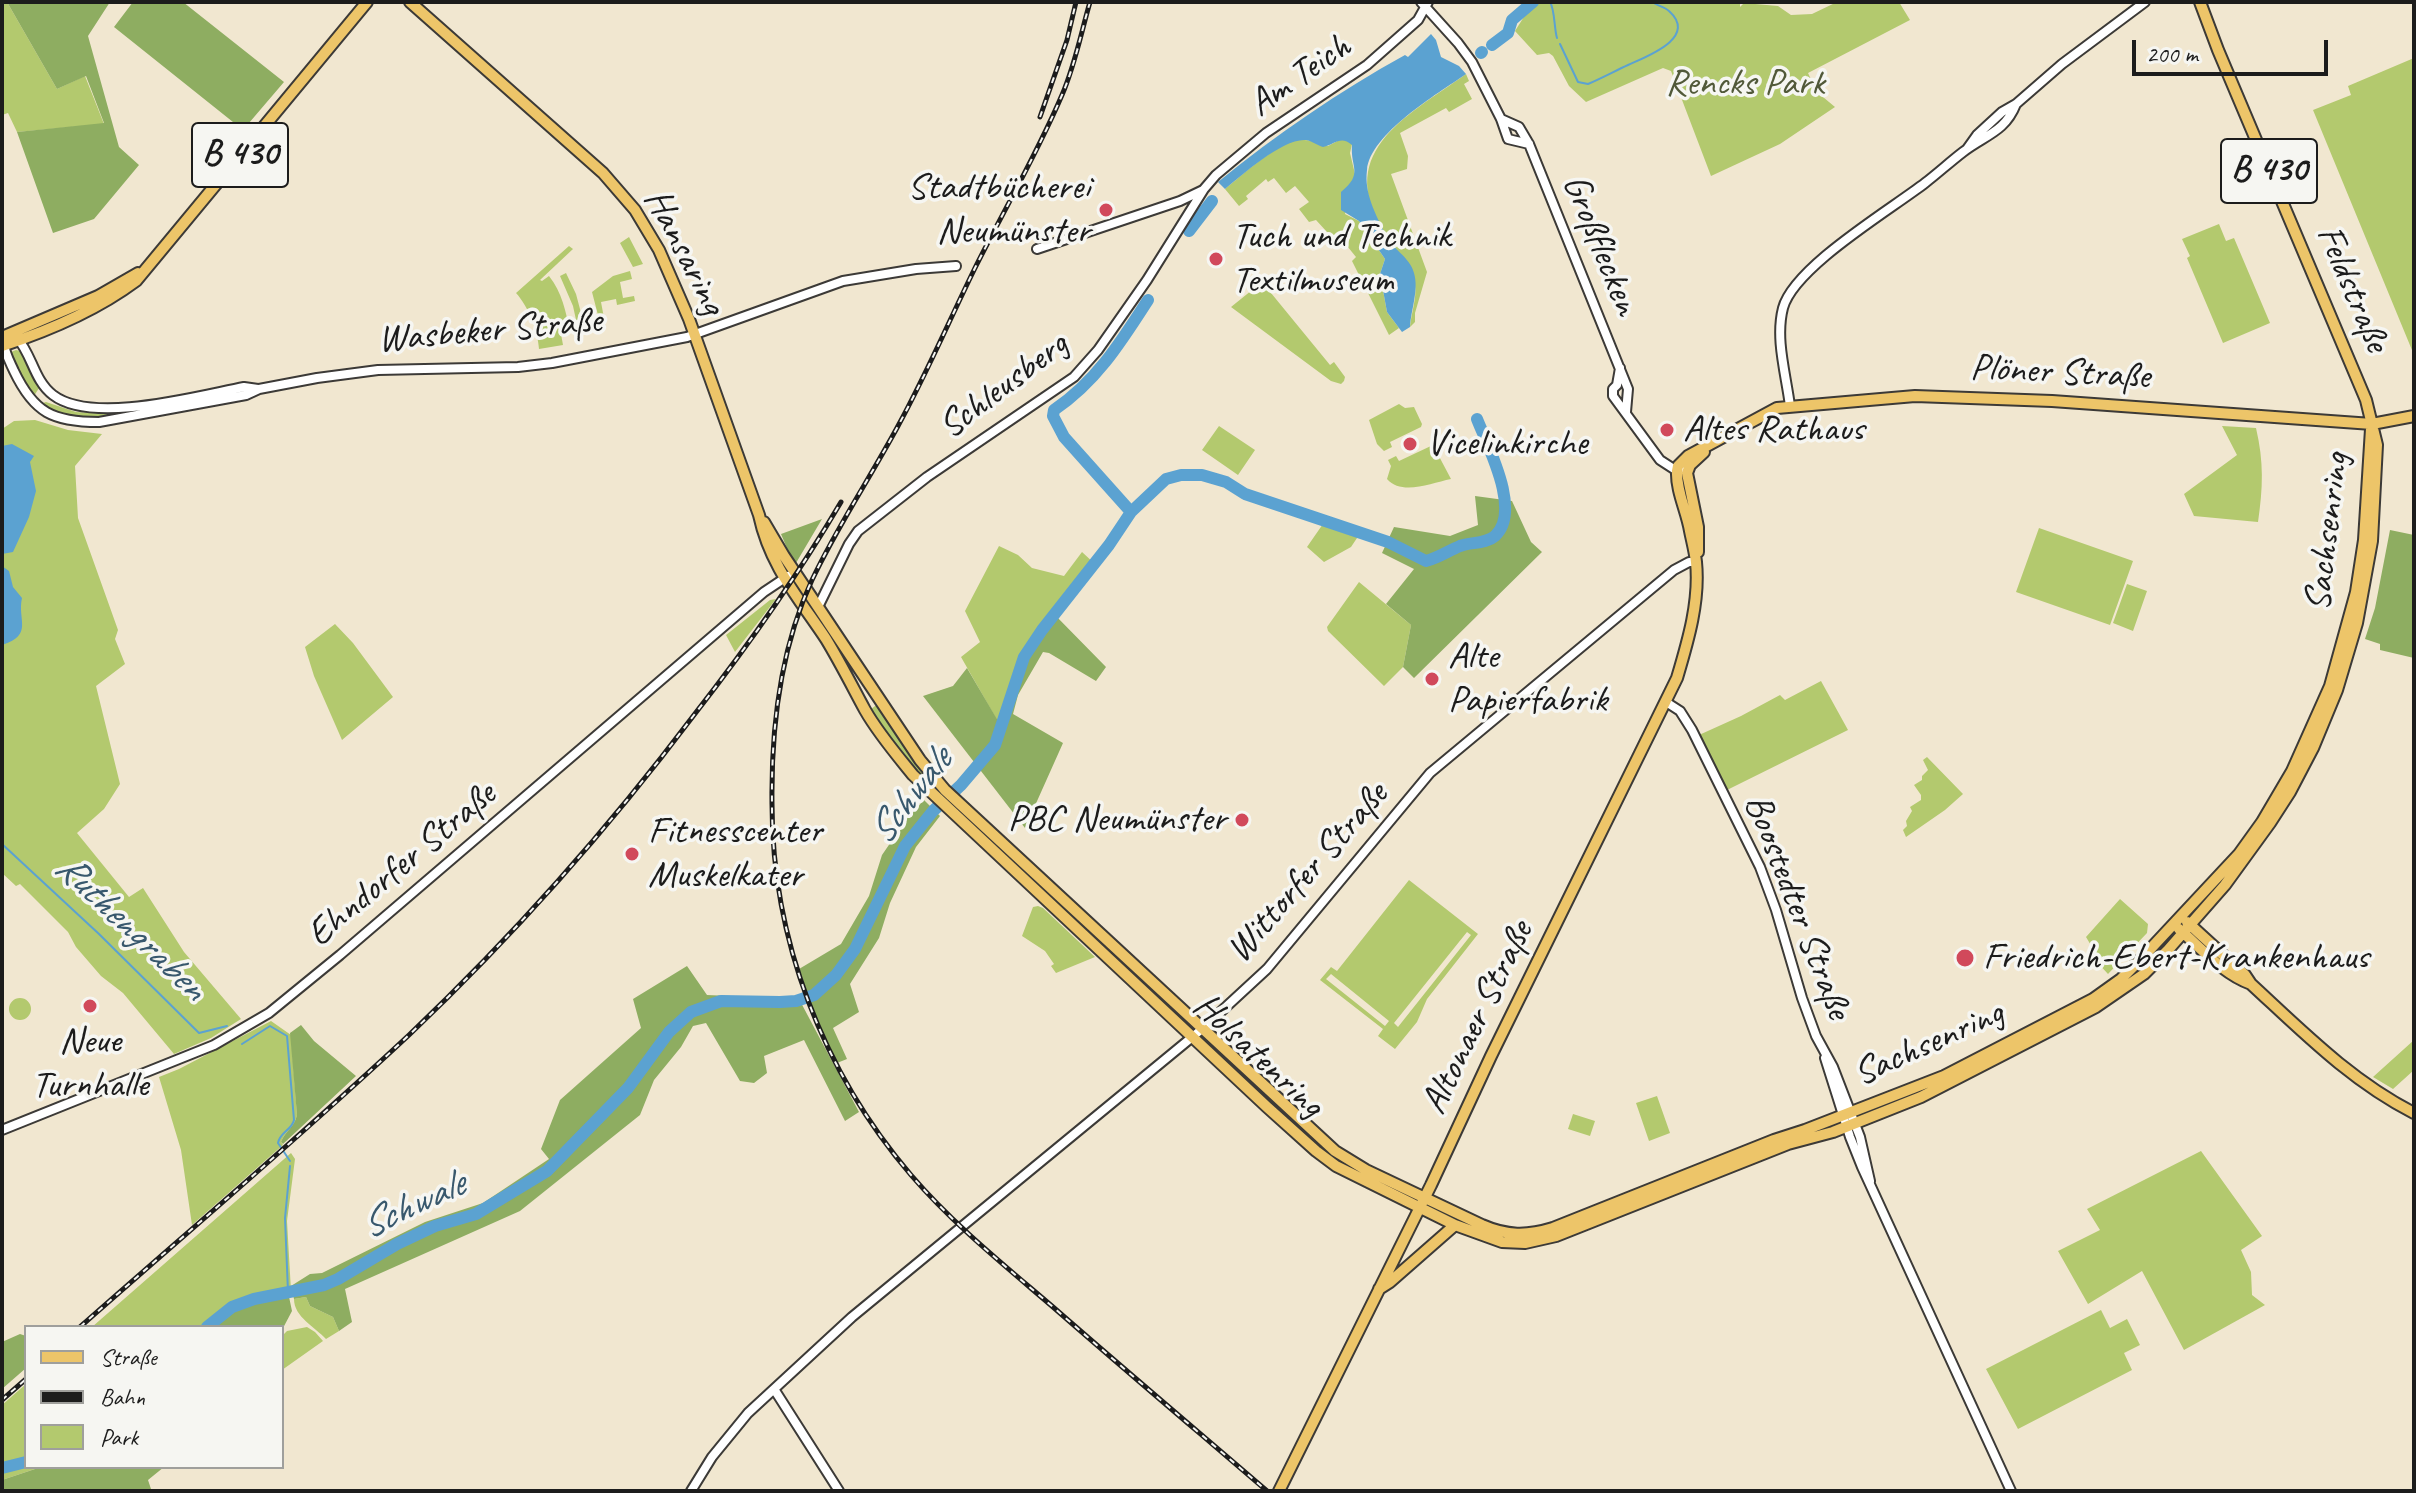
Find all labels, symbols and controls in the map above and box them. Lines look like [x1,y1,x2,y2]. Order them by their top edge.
scale bar [2136,24,2332,74]
street label: Am Teich [1240,25,1360,127]
text: 200 m [2146,39,2198,69]
park label: Rencks Park [1665,61,1825,107]
road number: B 430 [192,123,288,187]
road number: B 430 [2221,139,2317,203]
place label: Stadtbücherei Neumünster [907,165,1090,254]
street label: Großflecken [1551,168,1649,322]
street label: Hansaring [633,182,735,322]
marker: Stadtbücherei Neumünster [1097,201,1115,219]
place label: Tuch und Technik Textilmuseum [1232,214,1450,304]
street label: Feldstraße [2305,219,2399,359]
marker: Tuch und Technik Textilmuseum [1207,250,1225,268]
street label: Wasbeker Straße [376,299,604,363]
street label: Schleusberg [930,323,1078,449]
street label: Plöner Straße [1969,346,2151,400]
place label: Altes Rathaus [1683,407,1864,453]
place label: Vicelinkirche [1426,421,1587,467]
marker: Altes Rathaus [1658,421,1676,439]
marker: Vicelinkirche [1401,435,1419,453]
street label: Sachsenring [2296,450,2360,614]
place label: Alte Papierfabrik [1448,634,1607,724]
marker: Alte Papierfabrik [1423,670,1441,688]
water label: Schwale [859,739,963,855]
street label: Ehndorfer Straße [298,773,506,957]
street label: Wittorfer Straße [1217,774,1399,972]
street label: Boostedter Straße [1733,788,1861,1026]
place label: PBC Neumünster [1008,797,1226,843]
place label: Fitnesscenter Muskelkater [648,809,822,898]
marker: PBC Neumünster [1233,811,1251,829]
water label: Ruthengraben [45,844,215,1012]
marker: Fitnesscenter Muskelkater [623,845,641,863]
street label: Altonaer Straße [1412,914,1544,1122]
place label: Friedrich-Ebert-Krankenhaus [1983,935,2369,981]
marker: Friedrich-Ebert-Krankenhaus [1954,947,1976,969]
street label: Holsatenring [1183,984,1333,1128]
street label: Sachsenring [1847,991,2011,1097]
marker: Neue Turnhalle [81,997,99,1015]
place label: Neue Turnhalle [32,1019,148,1108]
water label: Schwale [353,1161,473,1251]
legend [24,1325,284,1469]
text: Straße [100,1342,157,1372]
text: Bahn [100,1382,145,1412]
text: Park [100,1422,138,1452]

